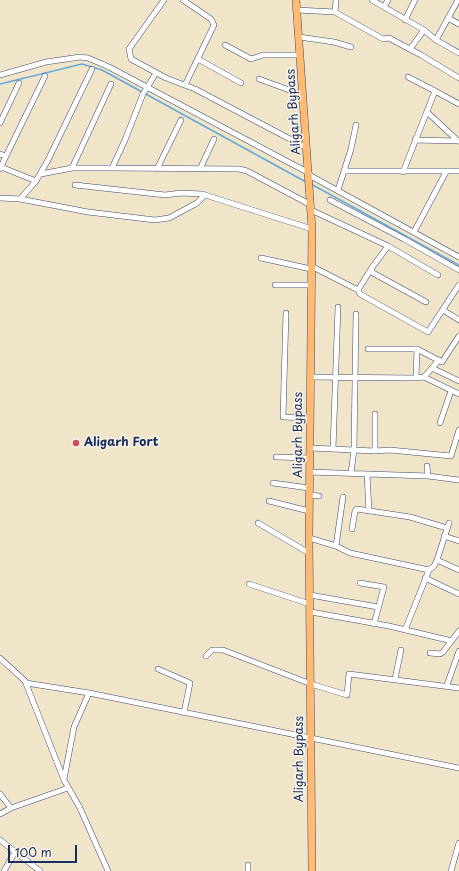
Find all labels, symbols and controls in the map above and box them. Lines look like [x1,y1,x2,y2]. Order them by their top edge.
street label: Aligarh Bypass [284,68,304,156]
street label: Aligarh Bypass [292,392,306,478]
place label: Aligarh Fort [84,436,158,450]
marker: Aligarh Fort [71,438,81,448]
street label: Aligarh Bypass [293,716,307,802]
scale bar [10,837,79,863]
text: 100 m [15,843,52,861]

